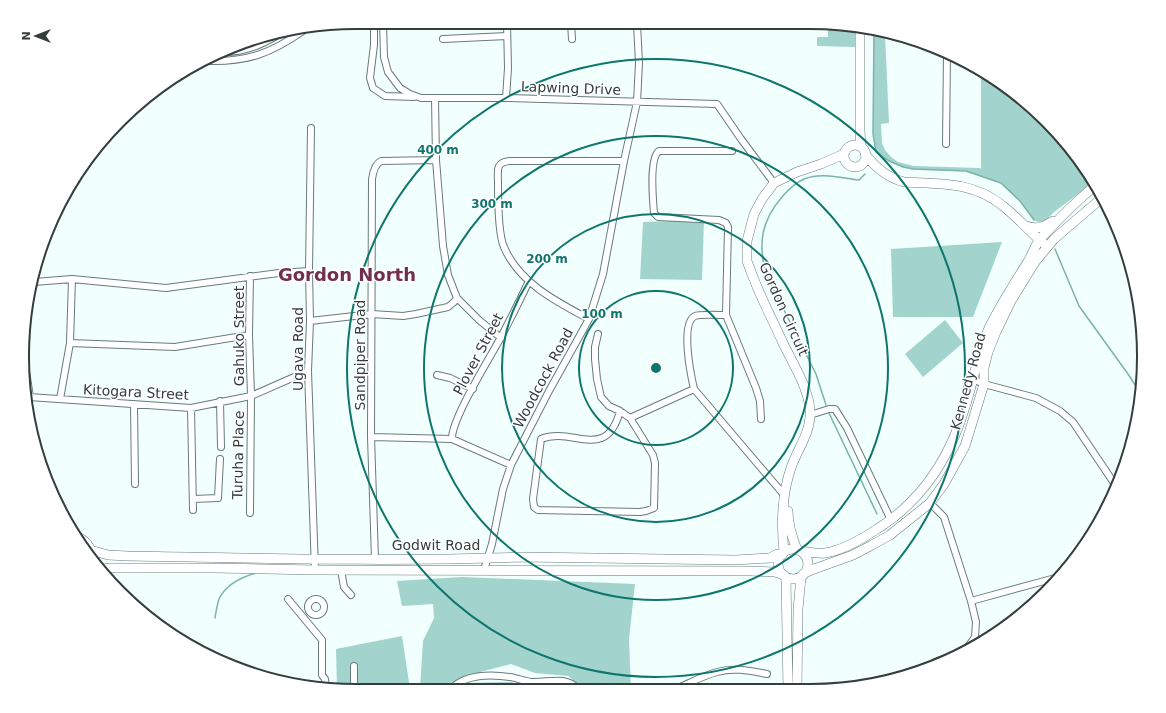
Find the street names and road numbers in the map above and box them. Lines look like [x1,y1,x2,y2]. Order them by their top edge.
street label: Lapwing Drive [521,78,621,98]
street label: Gordon Circuit [756,260,812,359]
street label: Gahuko Street [231,285,247,386]
street label: Sandpiper Road [352,300,368,410]
street label: Ugava Road [290,307,306,391]
street label: Plover Street [450,310,507,398]
street label: Woodcock Road [510,325,576,431]
street label: Kennedy Road [947,331,989,431]
street label: Kitogara Street [83,381,190,403]
street label: Turuha Place [229,410,247,501]
street label: Godwit Road [392,537,480,553]

